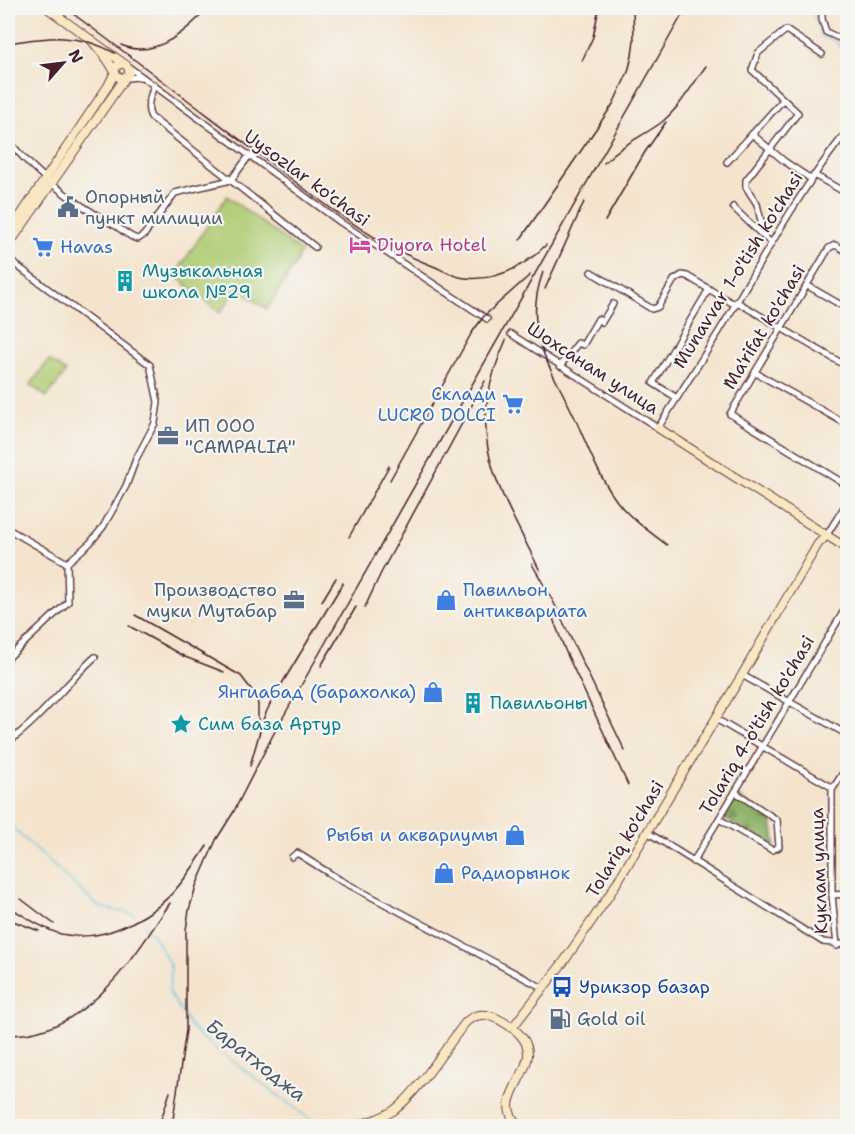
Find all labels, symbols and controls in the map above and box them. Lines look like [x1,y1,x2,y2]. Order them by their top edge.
north arrow [33,33,93,93]
text: N [64,46,88,67]
street label: Uysozlar ko'chasi [239,124,375,232]
street label: Munavvar 1-o'tish ko'chasi [667,167,809,373]
place label: Опорный пункт милиции [85,185,223,230]
public building icon: Опорный пункт милиции [56,195,80,219]
hotel icon: Diyora Hotel [348,233,372,257]
place label: Diyora Hotel [377,233,487,257]
supermarket icon: Havas [31,235,55,259]
place label: Havas [60,235,113,259]
place label: Музыкальная школа №29 [142,259,263,304]
street label: Ma'rifat ko'chasi [717,260,811,394]
building icon: Музыкальная школа №29 [113,269,137,293]
street label: Шохсанам улица [522,316,664,420]
place label: Склади LUCRO DOLCI [377,382,496,427]
supermarket icon: Склади LUCRO DOLCI [501,392,525,416]
place label: ИП ООО "CAMPALIA" [185,414,296,459]
office icon: ИП ООО "CAMPALIA" [156,424,180,448]
place label: Производство муки Мутабар [146,578,277,623]
place label: Павильон антиквариата [463,578,587,623]
office icon: Производство муки Мутабар [282,588,306,612]
shop icon: Павильон антиквариата [434,588,458,612]
street label: Tolariq 4-o'tish ko'chasi [694,631,820,819]
place label: Янгиабад (барахолка) [218,680,416,704]
shop icon: Янгиабад (барахолка) [421,680,445,704]
building icon: Павильоны [461,691,485,715]
place label: Павильоны [490,691,588,715]
place icon: Сим база Артур [169,712,193,736]
place label: Сим база Артур [198,712,341,736]
street label: Tolariq ko'chasi [581,776,669,902]
street label: Куклам улица [805,807,833,935]
place label: Рыбы и аквариумы [326,823,498,847]
shop icon: Рыбы и аквариумы [503,823,527,847]
shop icon: Радиорынок [432,861,456,885]
place label: Радиорынок [461,861,570,885]
bus stop icon: Урикзор базар [550,975,574,999]
place label: Урикзор базар [579,975,710,999]
fuel station icon: Gold oil [548,1007,572,1031]
place label: Gold oil [577,1007,646,1031]
water label: Баратходжа [200,1013,312,1107]

